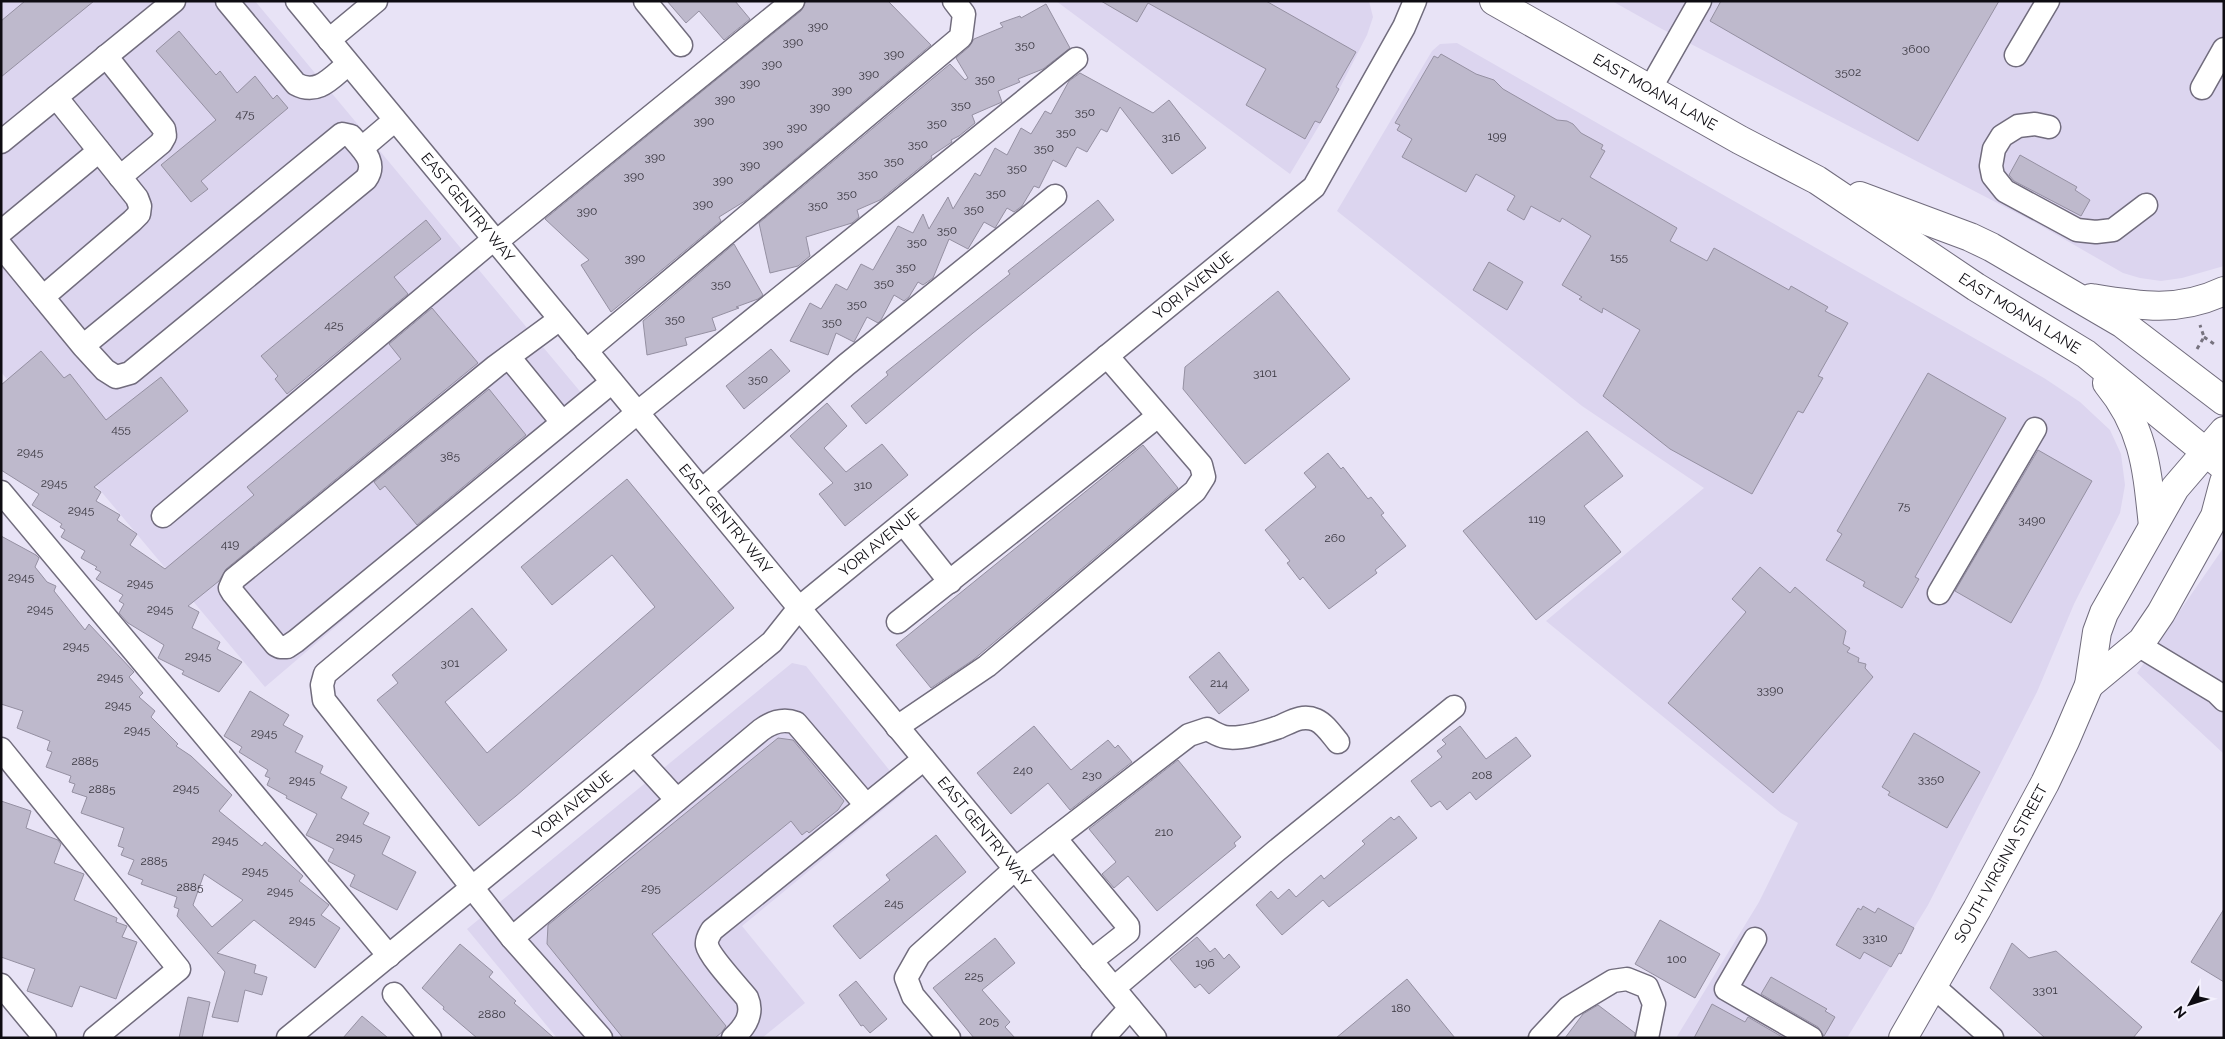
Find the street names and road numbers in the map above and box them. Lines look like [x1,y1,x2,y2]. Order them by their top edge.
street label: EAST MOANA LANE [1590,50,1720,134]
street label: EAST GENTRY WAY [417,149,519,266]
street label: YORI AVENUE [1150,248,1237,324]
street label: EAST MOANA LANE [1955,269,2084,358]
street label: EAST GENTRY WAY [675,460,776,577]
street label: YORI AVENUE [835,505,923,581]
street label: YORI AVENUE [529,767,616,843]
street label: EAST GENTRY WAY [934,773,1035,890]
street label: SOUTH VIRGINIA STREET [1950,781,2051,946]

